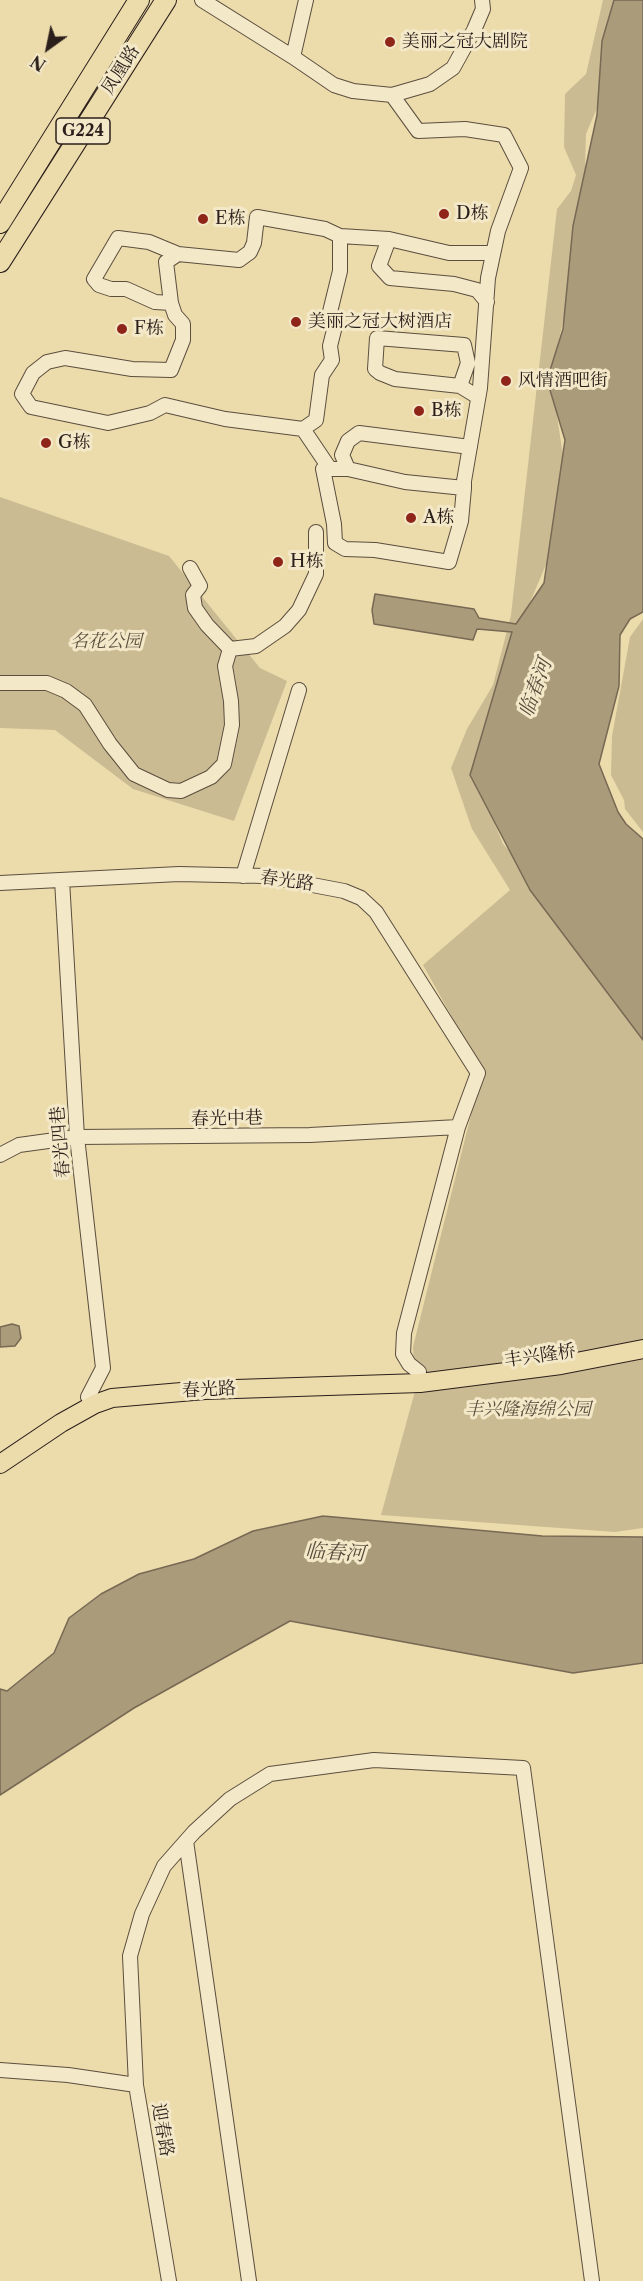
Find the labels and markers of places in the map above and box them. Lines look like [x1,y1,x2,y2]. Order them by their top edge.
place label: 美丽之冠大剧院 [402,31,528,53]
marker: 美丽之冠大剧院 [383,35,397,49]
place label: D栋 [456,203,489,225]
marker: D栋 [437,207,451,221]
place label: E栋 [215,208,245,230]
marker: E栋 [196,212,210,226]
place label: 美丽之冠大树酒店 [308,311,452,333]
marker: 美丽之冠大树酒店 [289,315,303,329]
place label: F栋 [134,318,164,340]
marker: F栋 [115,322,129,336]
place label: 风情酒吧街 [518,370,608,392]
marker: 风情酒吧街 [499,374,513,388]
place label: B栋 [431,400,462,422]
marker: B栋 [412,404,426,418]
place label: G栋 [58,432,90,454]
marker: G栋 [39,436,53,450]
place label: A栋 [423,507,454,529]
marker: A栋 [404,511,418,525]
place label: H栋 [290,551,323,573]
marker: H栋 [271,555,285,569]

